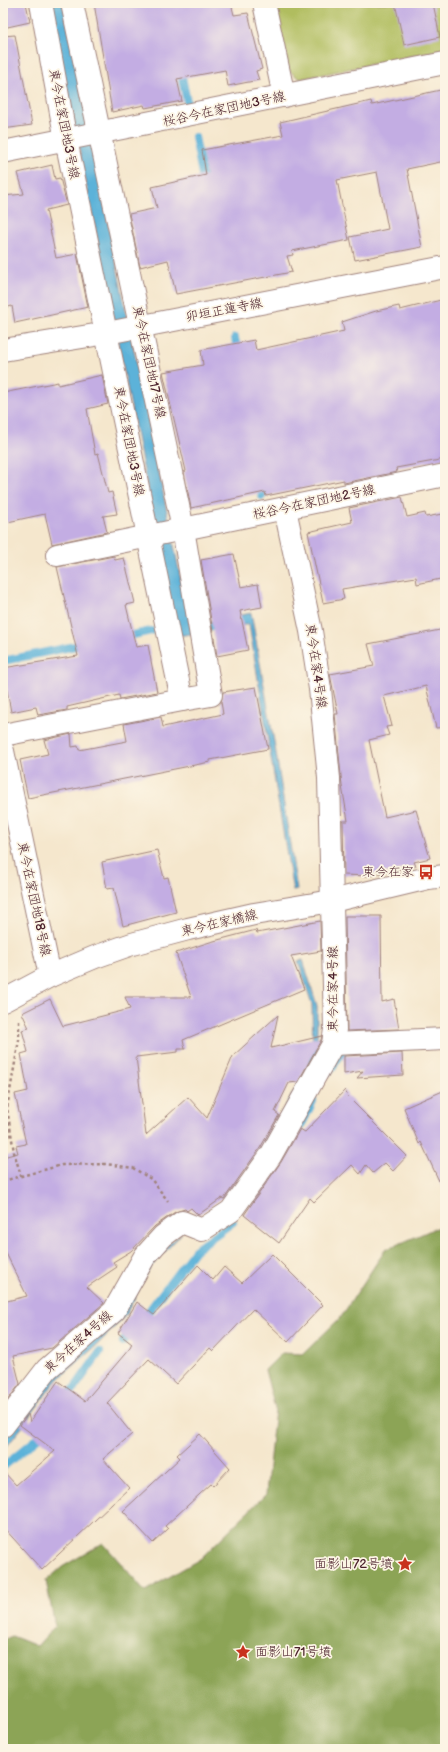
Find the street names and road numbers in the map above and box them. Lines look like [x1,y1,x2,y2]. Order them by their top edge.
street label: 東今在家団地3号線 [45,68,83,181]
street label: 桜谷今在家団地3号線 [161,88,288,130]
street label: 卯垣正蓮寺線 [184,295,265,325]
street label: 東今在家団地17号線 [129,304,169,421]
street label: 東今在家団地3号線 [110,385,148,498]
street label: 桜谷今在家団地2号線 [251,481,378,523]
street label: 東今在家4号線 [302,622,330,711]
street label: 東今在家団地18号線 [14,840,54,959]
street label: 東今在家橋線 [179,906,260,940]
street label: 東今在家4号線 [325,945,341,1032]
street label: 東今在家4号線 [41,1307,116,1377]

